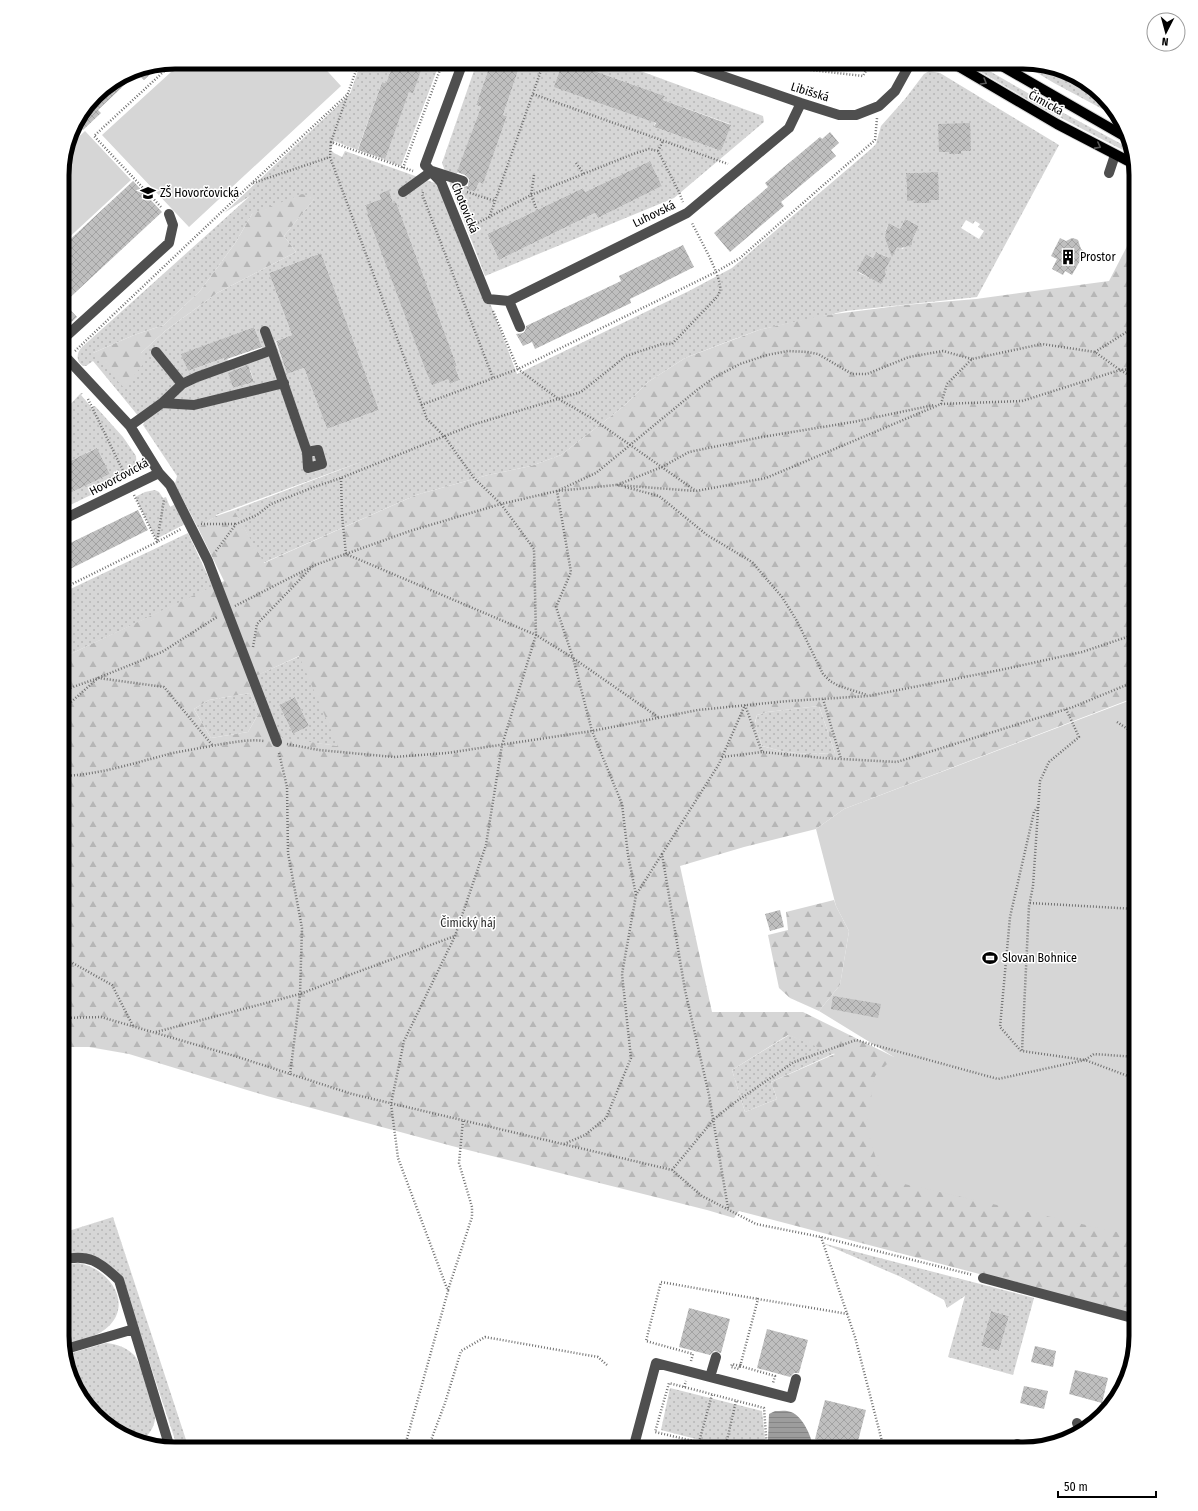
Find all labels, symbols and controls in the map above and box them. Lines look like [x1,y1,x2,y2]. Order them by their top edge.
north arrow [1146,12,1186,52]
text: N [1161,35,1169,48]
one-way arrow [980,78,987,85]
street label: Libišská [789,80,831,104]
street label: Čimická [1026,87,1067,118]
one-way arrow [1093,141,1101,148]
street label: Chotovická [449,181,482,235]
school or university icon: ZŠ Hovorčovická [139,184,157,202]
place label: ZŠ Hovorčovická [160,185,239,200]
street label: Luhovská [630,198,678,230]
building icon: Prostor [1059,248,1077,266]
place label: Prostor [1080,250,1116,264]
street label: Hovorčovická [87,456,151,498]
park label: Čimický háj [440,915,496,930]
sports icon: Slovan Bohnice [981,949,999,967]
place label: Slovan Bohnice [1002,951,1077,965]
scale bar [1058,1473,1156,1499]
text: 50 m [1064,1480,1088,1494]

